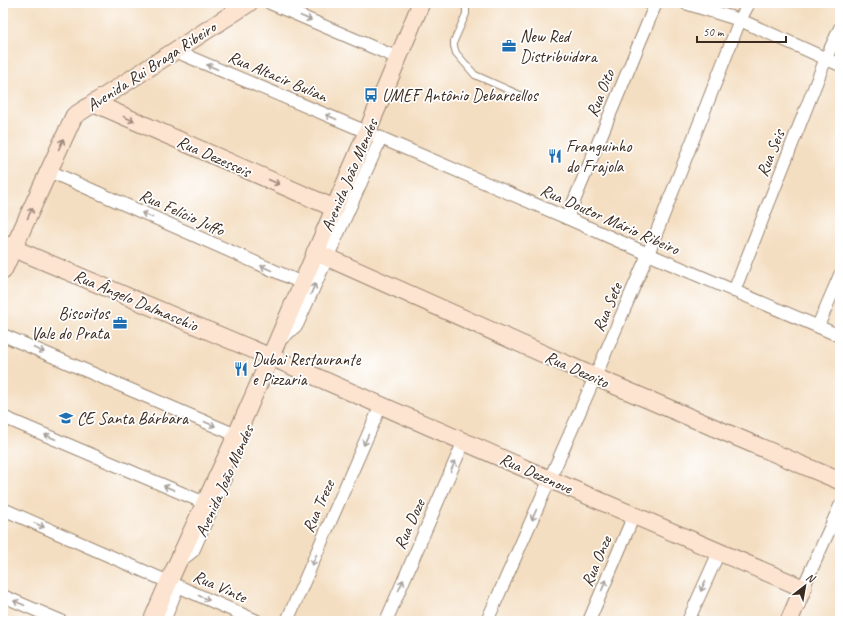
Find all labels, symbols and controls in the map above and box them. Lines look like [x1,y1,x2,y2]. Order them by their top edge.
one-way arrow [300,15,312,23]
street label: Avenida Rui Braga Ribeiro [83,16,221,116]
scale bar [697,18,786,44]
text: 50 m [703,24,725,40]
place label: New Red Distribuidora [520,26,599,67]
office icon: New Red Distribuidora [501,38,517,54]
street label: Rua Altacir Bulian [225,46,332,107]
one-way arrow [206,62,218,70]
street label: Rua Oito [582,66,620,120]
place label: UMEF Antônio Debarcellos [382,85,540,106]
bus stop icon: UMEF Antônio Debarcellos [363,87,379,103]
one-way arrow [326,113,338,120]
street label: Avenida João Mendes [316,114,383,235]
one-way arrow [123,116,135,123]
street label: Rua Seis [752,125,790,180]
street label: Rua Dezesseis [174,131,256,183]
place label: Franguinho do Frajola [566,136,633,177]
one-way arrow [58,138,65,150]
restaurant icon: Franguinho do Frajola [547,148,563,164]
one-way arrow [268,179,280,186]
street label: Rua Doutor Mário Ribeiro [537,179,683,260]
street label: Rua Felício Juffo [136,184,228,241]
one-way arrow [27,207,34,219]
one-way arrow [142,211,154,218]
one-way arrow [261,263,273,271]
street label: Rua Ângelo Dalmaschio [71,265,202,336]
street label: Rua Sete [588,278,628,335]
one-way arrow [310,284,317,296]
place label: Biscoitos Vale do Prata [31,303,111,344]
office icon: Biscoitos Vale do Prata [112,315,128,331]
street label: Rua Dezoito [542,346,613,393]
one-way arrow [32,347,44,354]
place label: Dubai Restaurante e Pizzaria [252,349,362,390]
restaurant icon: Dubai Restaurante e Pizzaria [233,361,249,377]
place label: CE Santa Bárbara [77,408,189,429]
school or university icon: CE Santa Bárbara [58,410,74,426]
street label: Avenida João Mendes [190,420,259,540]
one-way arrow [203,420,215,428]
one-way arrow [44,433,56,440]
one-way arrow [362,434,369,446]
street label: Rua Dezenove [496,448,577,499]
one-way arrow [450,461,457,473]
street label: Rua Treze [298,475,340,536]
one-way arrow [164,484,176,491]
street label: Rua Doze [389,495,430,552]
one-way arrow [529,508,537,520]
one-way arrow [32,522,44,529]
street label: Rua Onze [576,531,617,590]
one-way arrow [309,553,317,565]
street label: Rua Vinte [190,565,251,608]
north arrow [785,566,825,606]
text: N [804,570,819,586]
one-way arrow [398,580,405,592]
one-way arrow [601,580,608,592]
one-way arrow [699,580,707,592]
one-way arrow [198,594,210,602]
one-way arrow [14,599,26,606]

